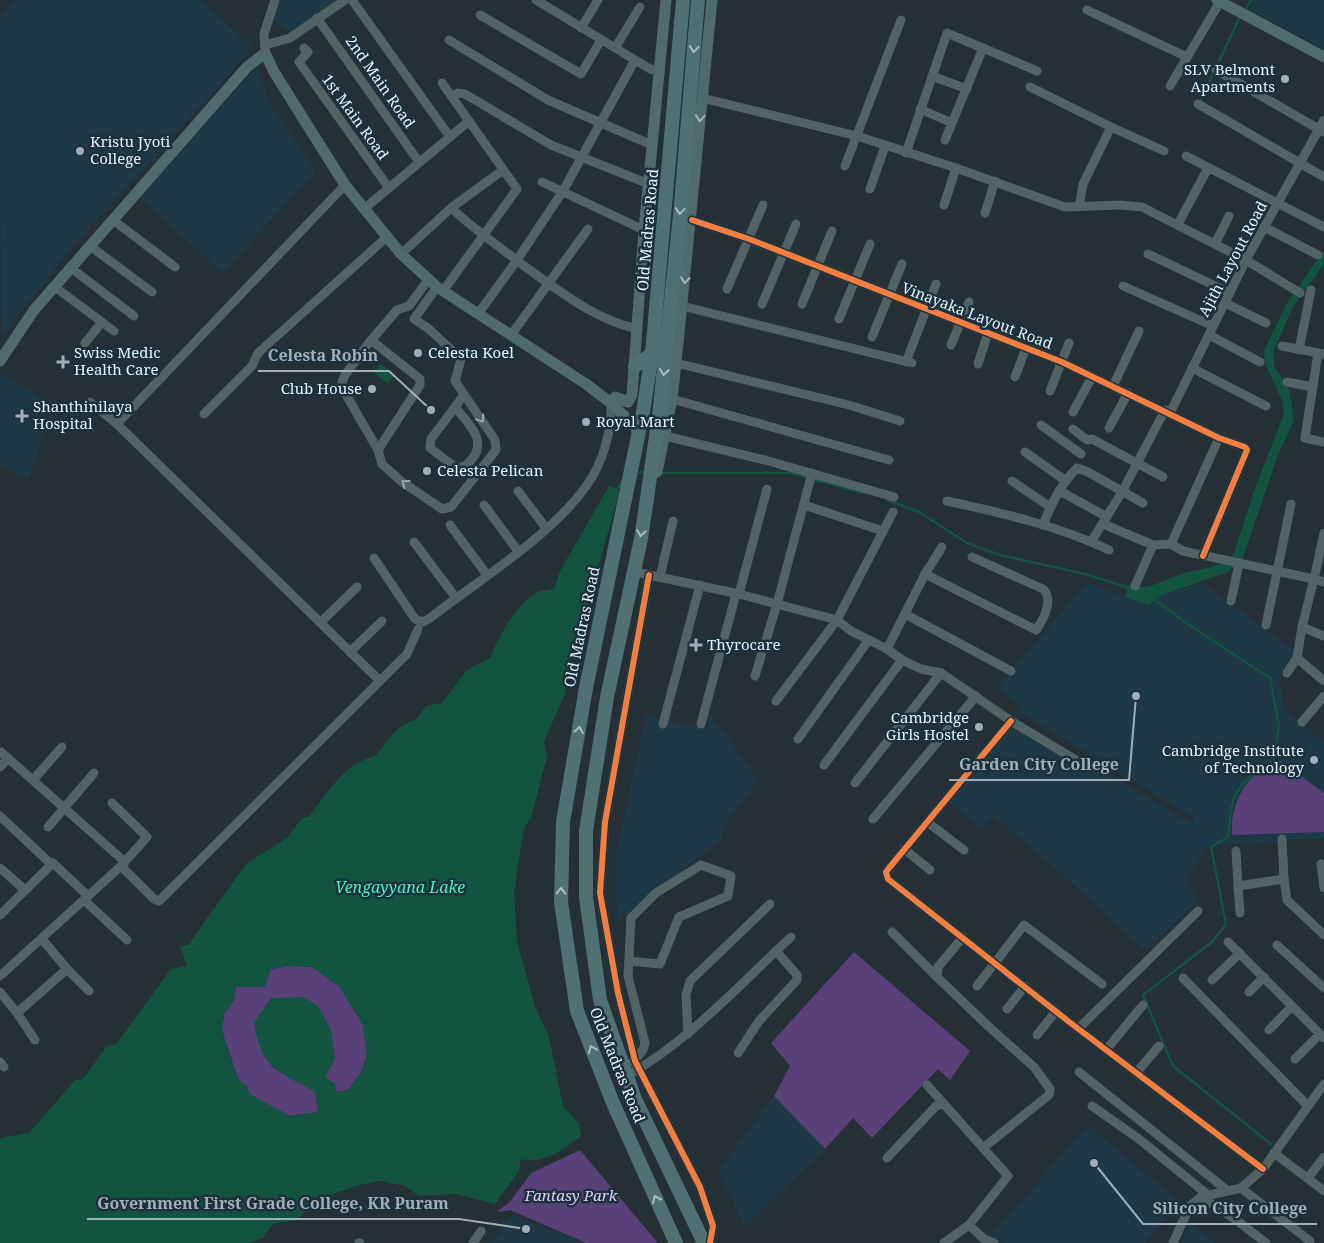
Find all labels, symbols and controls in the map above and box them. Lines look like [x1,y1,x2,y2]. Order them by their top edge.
street label: 2nd Main Road [342,31,420,131]
one-way arrow [688,45,699,53]
place label: SLV Belmont Apartments [1184,59,1275,96]
street label: 1st Main Road [318,70,394,163]
marker: SLV Belmont Apartments [1279,73,1291,85]
one-way arrow [695,115,706,123]
place label: Kristu Jyoti College [90,131,171,168]
marker: Kristu Jyoti College [74,145,86,157]
street label: Old Madras Road [632,168,662,292]
street label: Ajith Layout Road [1193,197,1271,320]
one-way arrow [675,207,686,215]
one-way arrow [680,276,691,284]
street label: Vinayaka Layout Road [899,277,1056,353]
callout: Celesta Robin [258,340,389,371]
place label: Swiss Medic Health Care [74,342,161,379]
place label: Celesta Koel [428,342,514,362]
text: Celesta Robin [268,344,379,366]
marker: Celesta Koel [412,347,424,359]
marker: Swiss Medic Health Care [56,355,70,369]
one-way arrow [659,369,670,377]
place label: Club House [281,378,362,398]
marker: Club House [366,383,378,395]
place label: Shanthinilaya Hospital [33,396,133,433]
marker: Shanthinilaya Hospital [15,409,29,423]
place label: Royal Mart [596,411,675,431]
one-way arrow [475,414,485,423]
marker: Royal Mart [580,416,592,428]
place label: Celesta Pelican [437,460,544,480]
marker: Celesta Pelican [421,465,433,477]
one-way arrow [401,480,410,489]
one-way arrow [637,529,647,537]
street label: Old Madras Road [558,565,604,689]
place label: Thyrocare [707,634,781,654]
marker: Thyrocare [689,638,703,652]
place label: Cambridge Girls Hostel [886,707,969,744]
marker: Cambridge Girls Hostel [973,721,985,733]
one-way arrow [573,725,583,734]
place label: Cambridge Institute of Technology [1162,740,1305,777]
callout: Garden City College [949,749,1129,780]
text: Garden City College [959,753,1119,775]
marker: Cambridge Institute of Technology [1308,754,1320,766]
water label: Vengayyana Lake [335,876,465,898]
one-way arrow [556,886,566,894]
street label: Old Madras Road [586,1004,650,1125]
one-way arrow [587,1045,598,1054]
park label: Fantasy Park [524,1185,618,1205]
callout: Government First Grade College, KR Puram [87,1188,459,1219]
text: Government First Grade College, KR Puram [97,1192,449,1214]
callout: Silicon City College [1143,1193,1317,1224]
one-way arrow [651,1195,662,1204]
text: Silicon City College [1153,1197,1307,1219]

